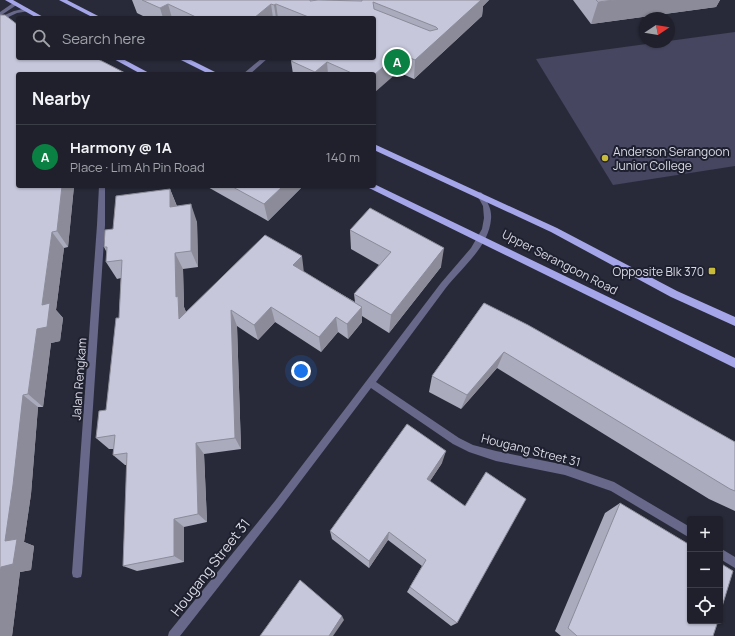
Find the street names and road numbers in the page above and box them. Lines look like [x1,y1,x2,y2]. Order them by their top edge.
street label: Upper Serangoon Road [499,225,621,299]
street label: Jalan Rengkam [68,337,90,421]
street label: Hougang Street 31 [480,429,582,471]
street label: Hougang Street 31 [166,514,254,620]

